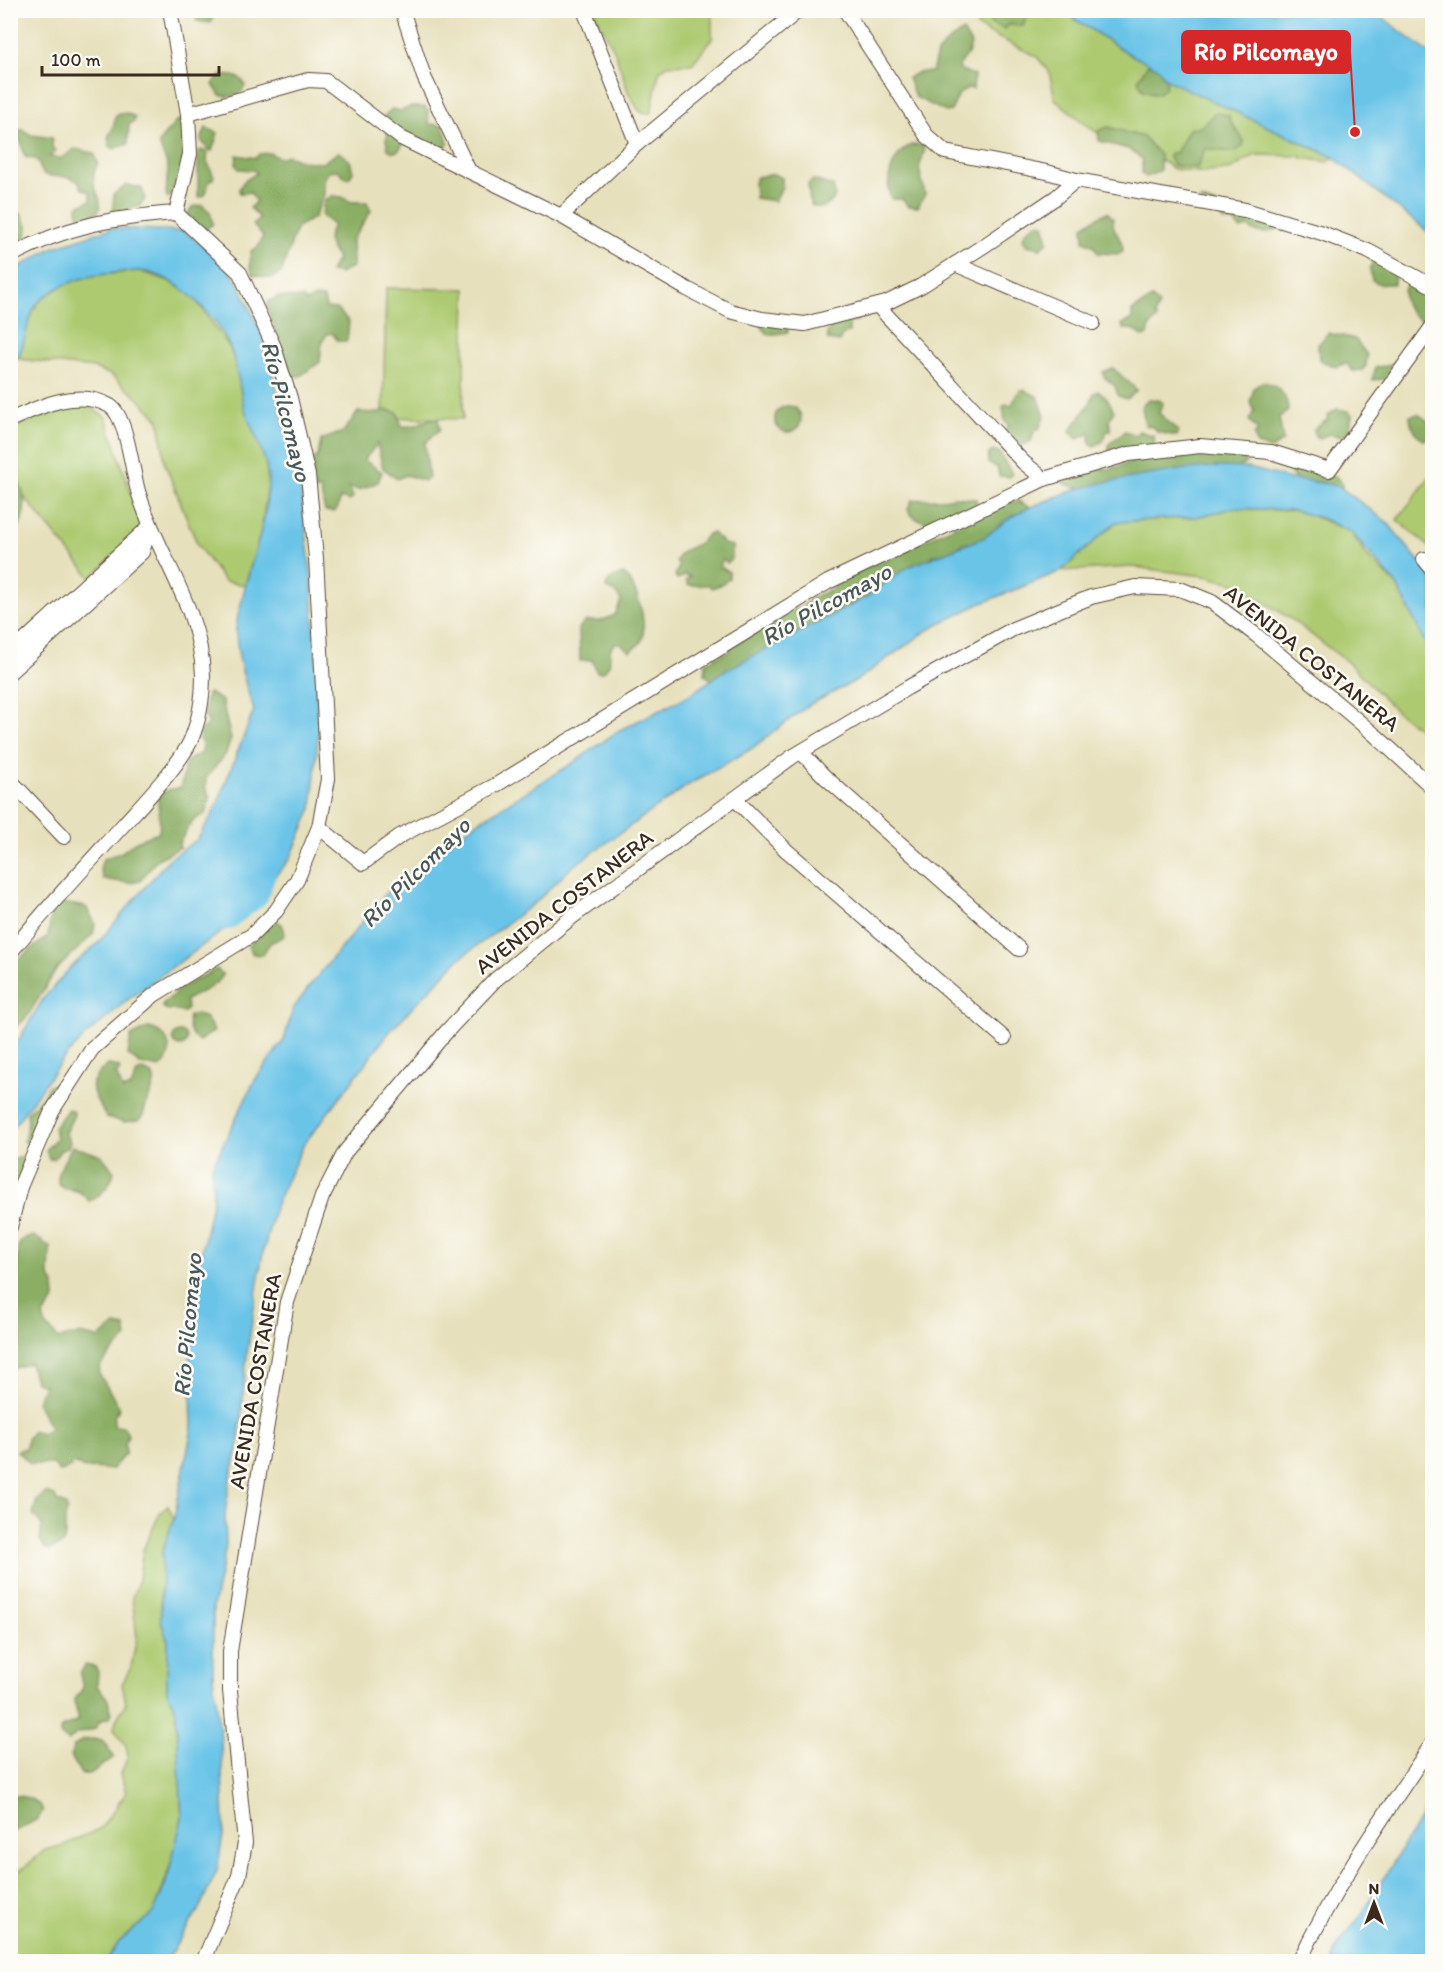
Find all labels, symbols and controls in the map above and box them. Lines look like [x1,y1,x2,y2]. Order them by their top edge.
callout: Río Pilcomayo [1182,31,1350,73]
text: Río Pilcomayo [1194,37,1338,67]
scale bar [42,39,219,77]
text: 100 m [51,49,101,71]
water label: Río Pilcomayo [256,338,319,485]
water label: Río Pilcomayo [756,556,897,652]
street label: AVENIDA COSTANERA [1219,579,1405,737]
water label: Río Pilcomayo [354,810,477,933]
street label: AVENIDA COSTANERA [470,824,658,980]
water label: Río Pilcomayo [166,1251,208,1398]
street label: AVENIDA COSTANERA [223,1271,287,1491]
north arrow [1344,1873,1404,1933]
text: N [1369,1879,1379,1898]

